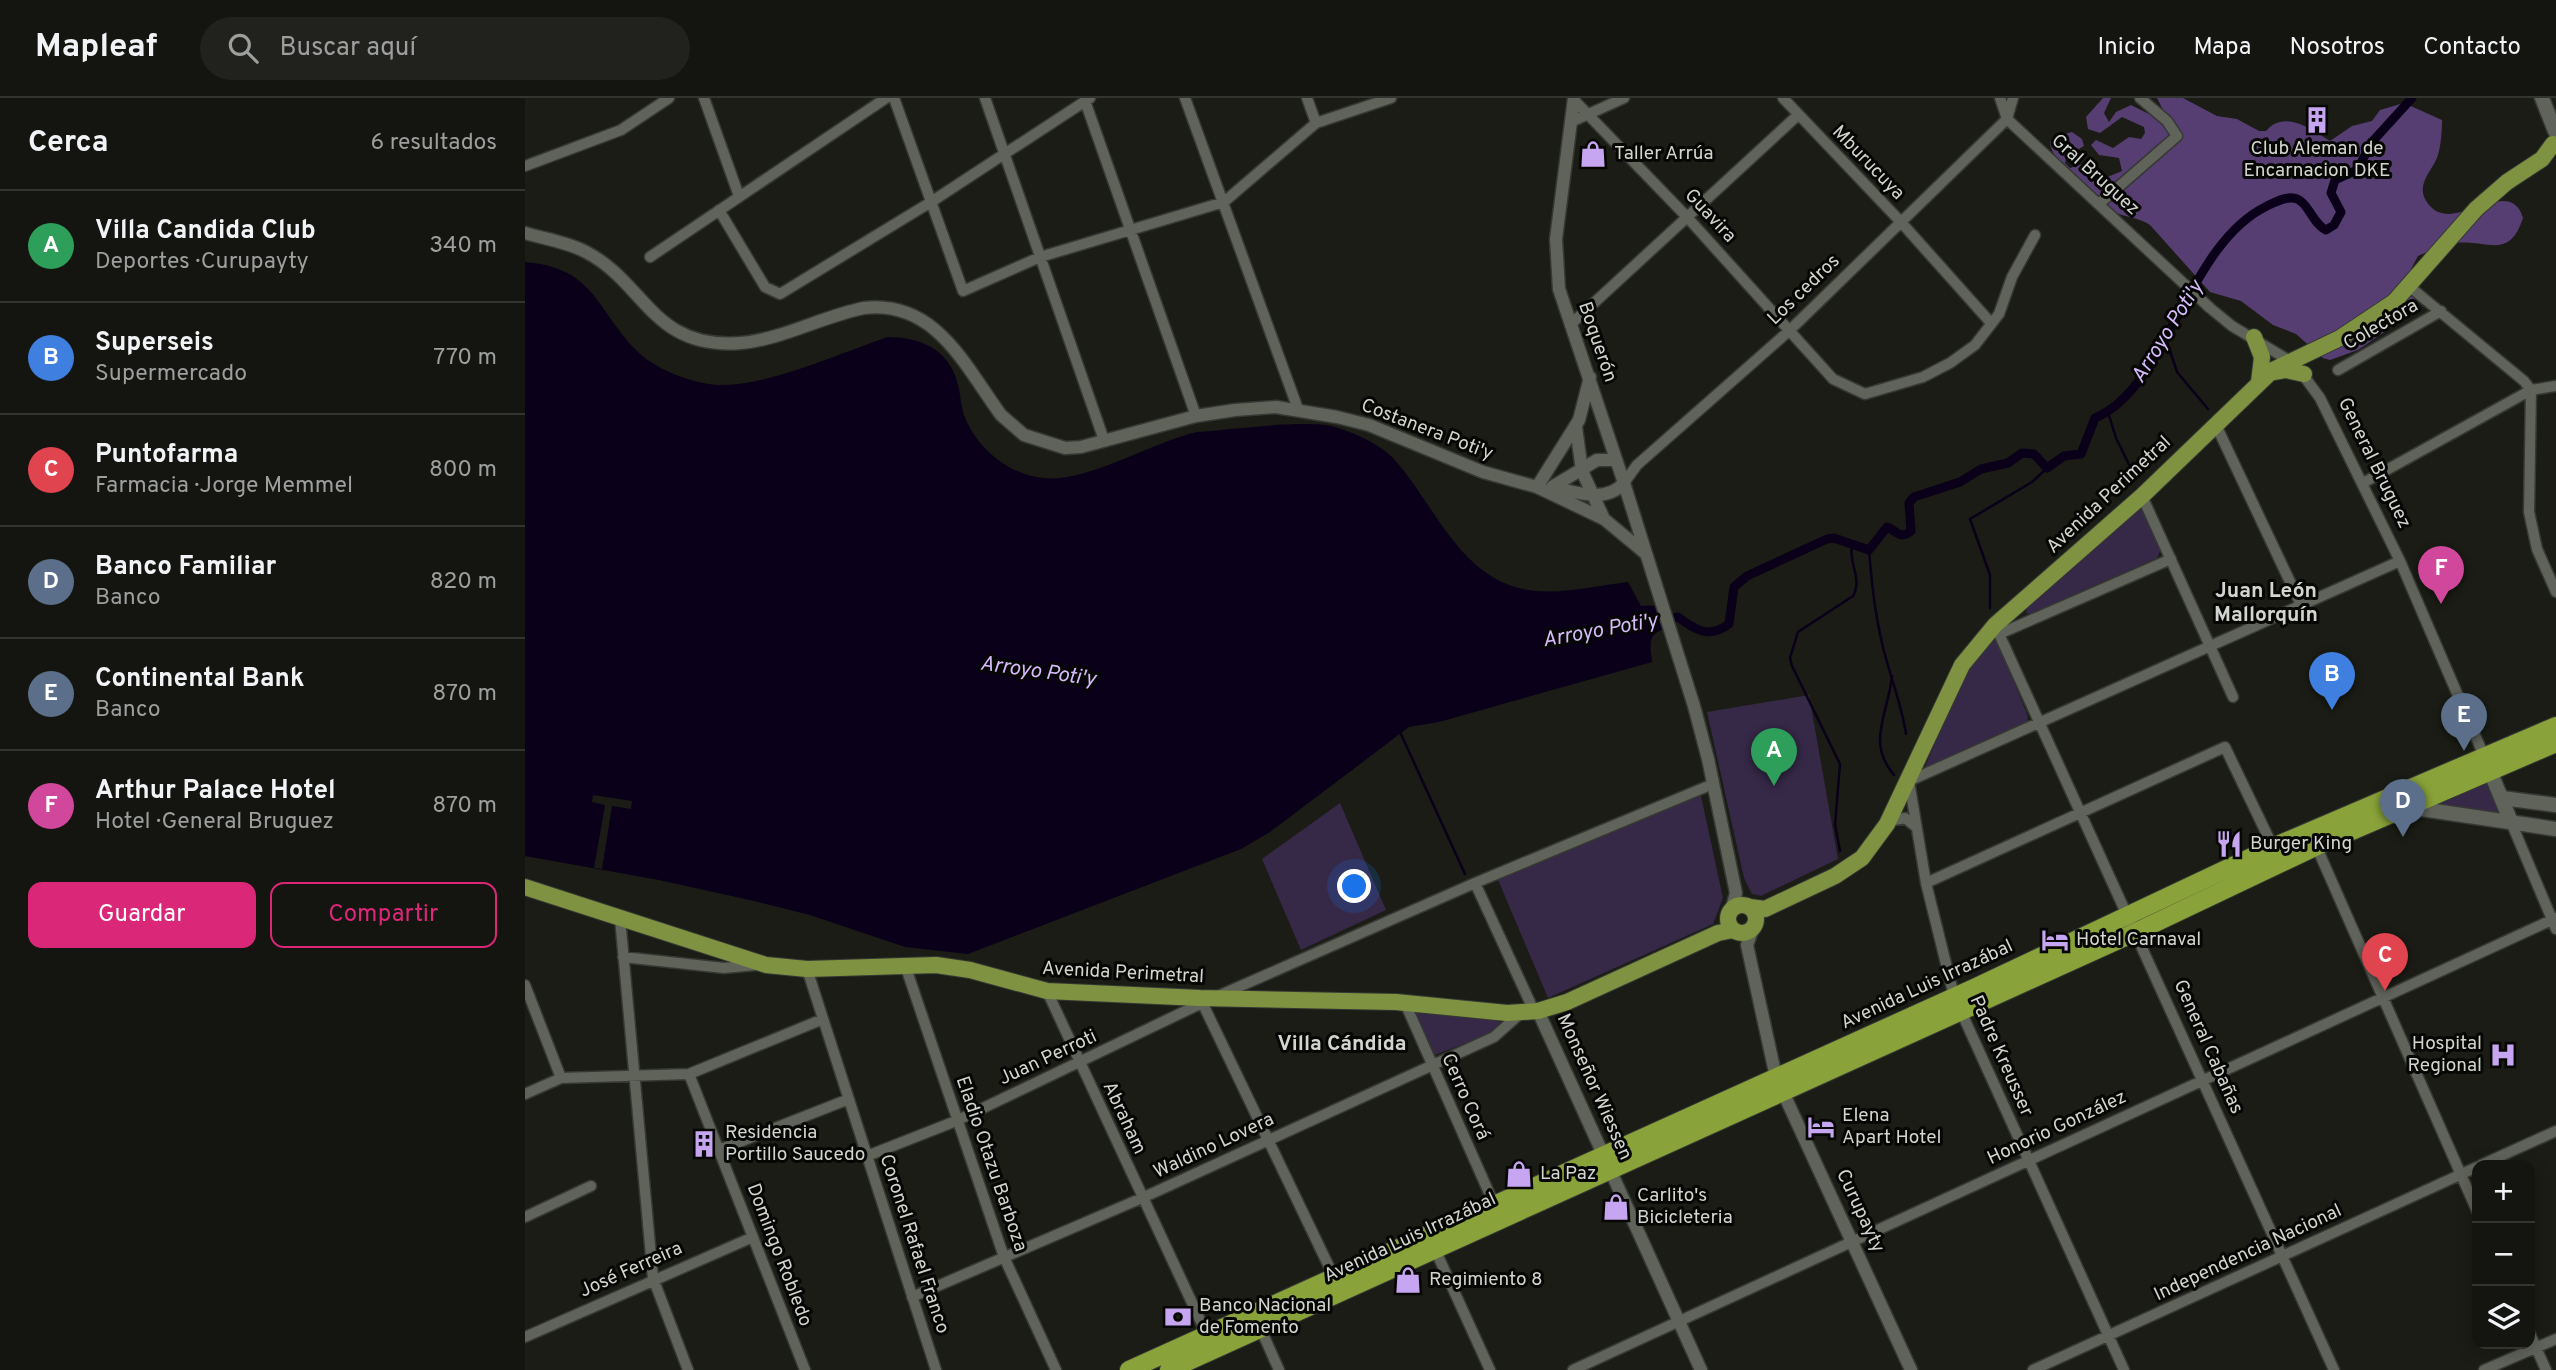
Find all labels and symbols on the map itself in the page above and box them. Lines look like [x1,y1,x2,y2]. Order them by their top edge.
building icon: Club Aleman de Encarnacion DKE [2302,105,2332,135]
street label: Mburucuya [1827,121,1909,205]
street label: Gral Bruguez [2046,129,2144,221]
place label: Club Aleman de Encarnacion DKE [2244,137,2390,183]
shop icon: Taller Arrúa [1578,139,1608,169]
place label: Taller Arrúa [1614,142,1713,166]
street label: Guavira [1679,184,1741,248]
street label: Los cedros [1763,250,1845,330]
water label: Arroyo Poti'y [2126,274,2211,389]
street label: Colectora [2339,294,2423,356]
street label: Boquerón [1572,299,1622,385]
street label: Costanera Poti'y [1357,394,1497,466]
street label: General Bruguez [2332,394,2416,532]
street label: Avenida Perimetral [2042,431,2176,559]
pin: F [2418,546,2464,604]
district label: Juan León Mallorquín [2214,578,2318,629]
water label: Arroyo Poti'y [1540,607,1661,654]
water label: Arroyo Poti'y [978,651,1099,694]
pin: B [2309,652,2355,710]
pin: E [2441,693,2487,751]
pin: A [1751,728,1797,786]
pin: D [2380,779,2426,837]
restaurant icon: Burger King [2214,829,2244,859]
place label: Burger King [2250,832,2352,856]
your location [1337,869,1371,903]
hotel icon: Hotel Carnaval [2040,925,2070,955]
place label: Hotel Carnaval [2076,928,2201,952]
pin: C [2362,933,2408,991]
street label: Avenida Luis Irrazábal [1837,935,2017,1035]
street label: Avenida Perimetral [1041,957,1205,989]
street label: General Cabañas [2168,976,2248,1118]
street label: Padre Kreusser [1964,992,2039,1121]
street label: Monseñor Wiessen [1551,1010,1637,1164]
street label: Juan Perroti [995,1025,1101,1091]
district label: Villa Cándida [1278,1031,1406,1058]
place label: Hospital Regional [2407,1032,2482,1078]
hospital icon: Hospital Regional [2488,1040,2518,1070]
street label: Cerro Corá [1435,1050,1495,1144]
street label: Eladio Otazu Barboza [950,1073,1032,1255]
street label: Abraham [1097,1078,1151,1158]
street label: Honorio González [1984,1085,2130,1171]
place label: Elena Apart Hotel [1842,1104,1941,1150]
street label: Waldino Lovera [1150,1108,1278,1184]
hotel icon: Elena Apart Hotel [1806,1112,1836,1142]
place label: Residencia Portillo Saucedo [725,1121,865,1167]
building icon: Residencia Portillo Saucedo [689,1129,719,1159]
street label: Coronel Rafael Franco [874,1151,954,1337]
shop icon: La Paz [1504,1159,1534,1189]
place label: La Paz [1540,1162,1596,1186]
street label: Curupayty [1830,1165,1890,1257]
street label: Domingo Robledo [741,1180,817,1330]
place label: Carlito's Bicicleteria [1637,1184,1733,1230]
street label: Avenida Luis Irrazábal [1320,1188,1500,1288]
shop icon: Carlito's Bicicleteria [1601,1192,1631,1222]
street label: Independencia Nacional [2150,1199,2346,1307]
street label: José Ferreira [576,1237,686,1303]
shop icon: Regimiento 8 [1393,1265,1423,1295]
place label: Regimiento 8 [1429,1268,1543,1292]
place label: Banco Nacional de Fomento [1199,1294,1331,1340]
bank icon: Banco Nacional de Fomento [1163,1302,1193,1332]

